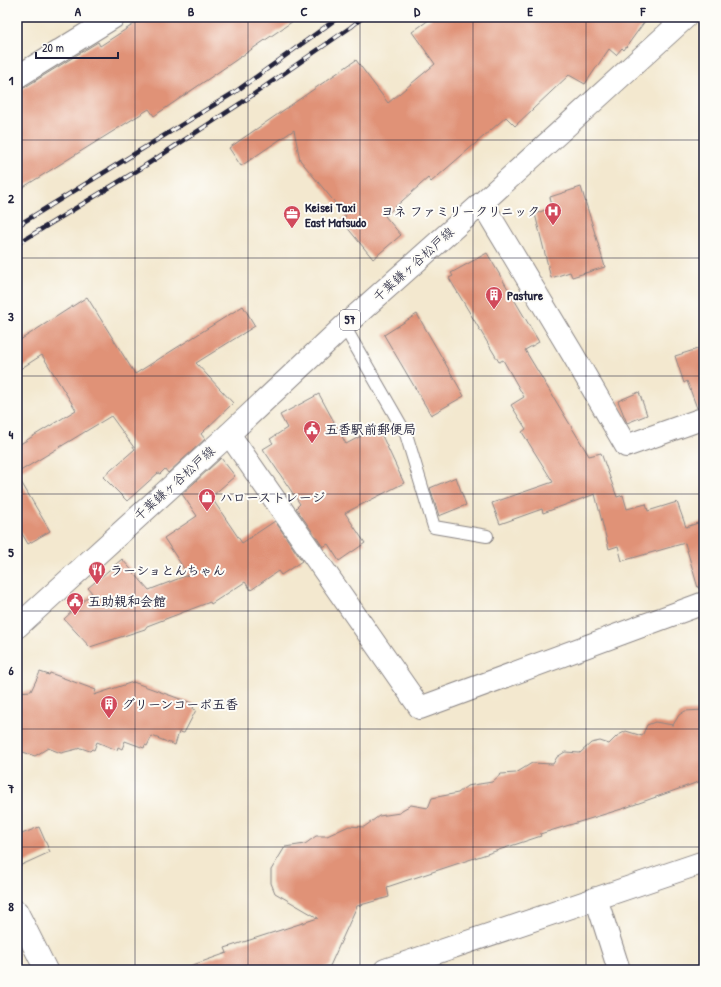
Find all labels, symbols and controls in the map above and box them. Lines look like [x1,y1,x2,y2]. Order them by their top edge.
text: A [75,2,82,20]
text: B [188,2,195,20]
text: C [300,2,308,20]
text: D [414,2,421,20]
text: E [527,2,533,20]
text: F [640,2,647,20]
scale bar [36,34,118,60]
text: 20 m [42,39,64,56]
text: 1 [9,71,14,89]
text: 2 [8,189,15,207]
place label: Keisei Taxi East Matsudo [305,198,367,231]
hospital icon: ヨネ ファミリークリニック [543,201,563,226]
place label: ヨネ ファミリークリニック [381,202,540,220]
office icon: Keisei Taxi East Matsudo [282,204,302,229]
street label: 千葉鎌ヶ谷松戸線 [368,222,458,305]
building icon: Pasture [484,285,504,310]
place label: Pasture [507,286,544,304]
text: 3 [8,307,14,325]
road number: 57 [340,310,360,330]
public building icon: 五香駅前郵便局 [302,419,322,444]
place label: 五香駅前郵便局 [325,420,416,438]
text: 4 [9,425,14,443]
street label: 千葉鎌ヶ谷松戸線 [129,441,219,524]
shop icon: ハローストレージ [197,487,217,512]
place label: ハローストレージ [220,488,325,506]
text: 5 [8,543,14,561]
restaurant icon: ラーショとんちゃん [87,560,107,585]
place label: ラーショとんちゃん [110,561,225,579]
public building icon: 五助親和会館 [65,591,85,616]
place label: 五助親和会館 [88,592,166,610]
text: 6 [8,661,14,679]
building icon: グリーンコーポ五香 [99,694,119,719]
place label: グリーンコーポ五香 [122,695,238,713]
text: 7 [7,779,15,797]
text: 8 [8,897,14,915]

